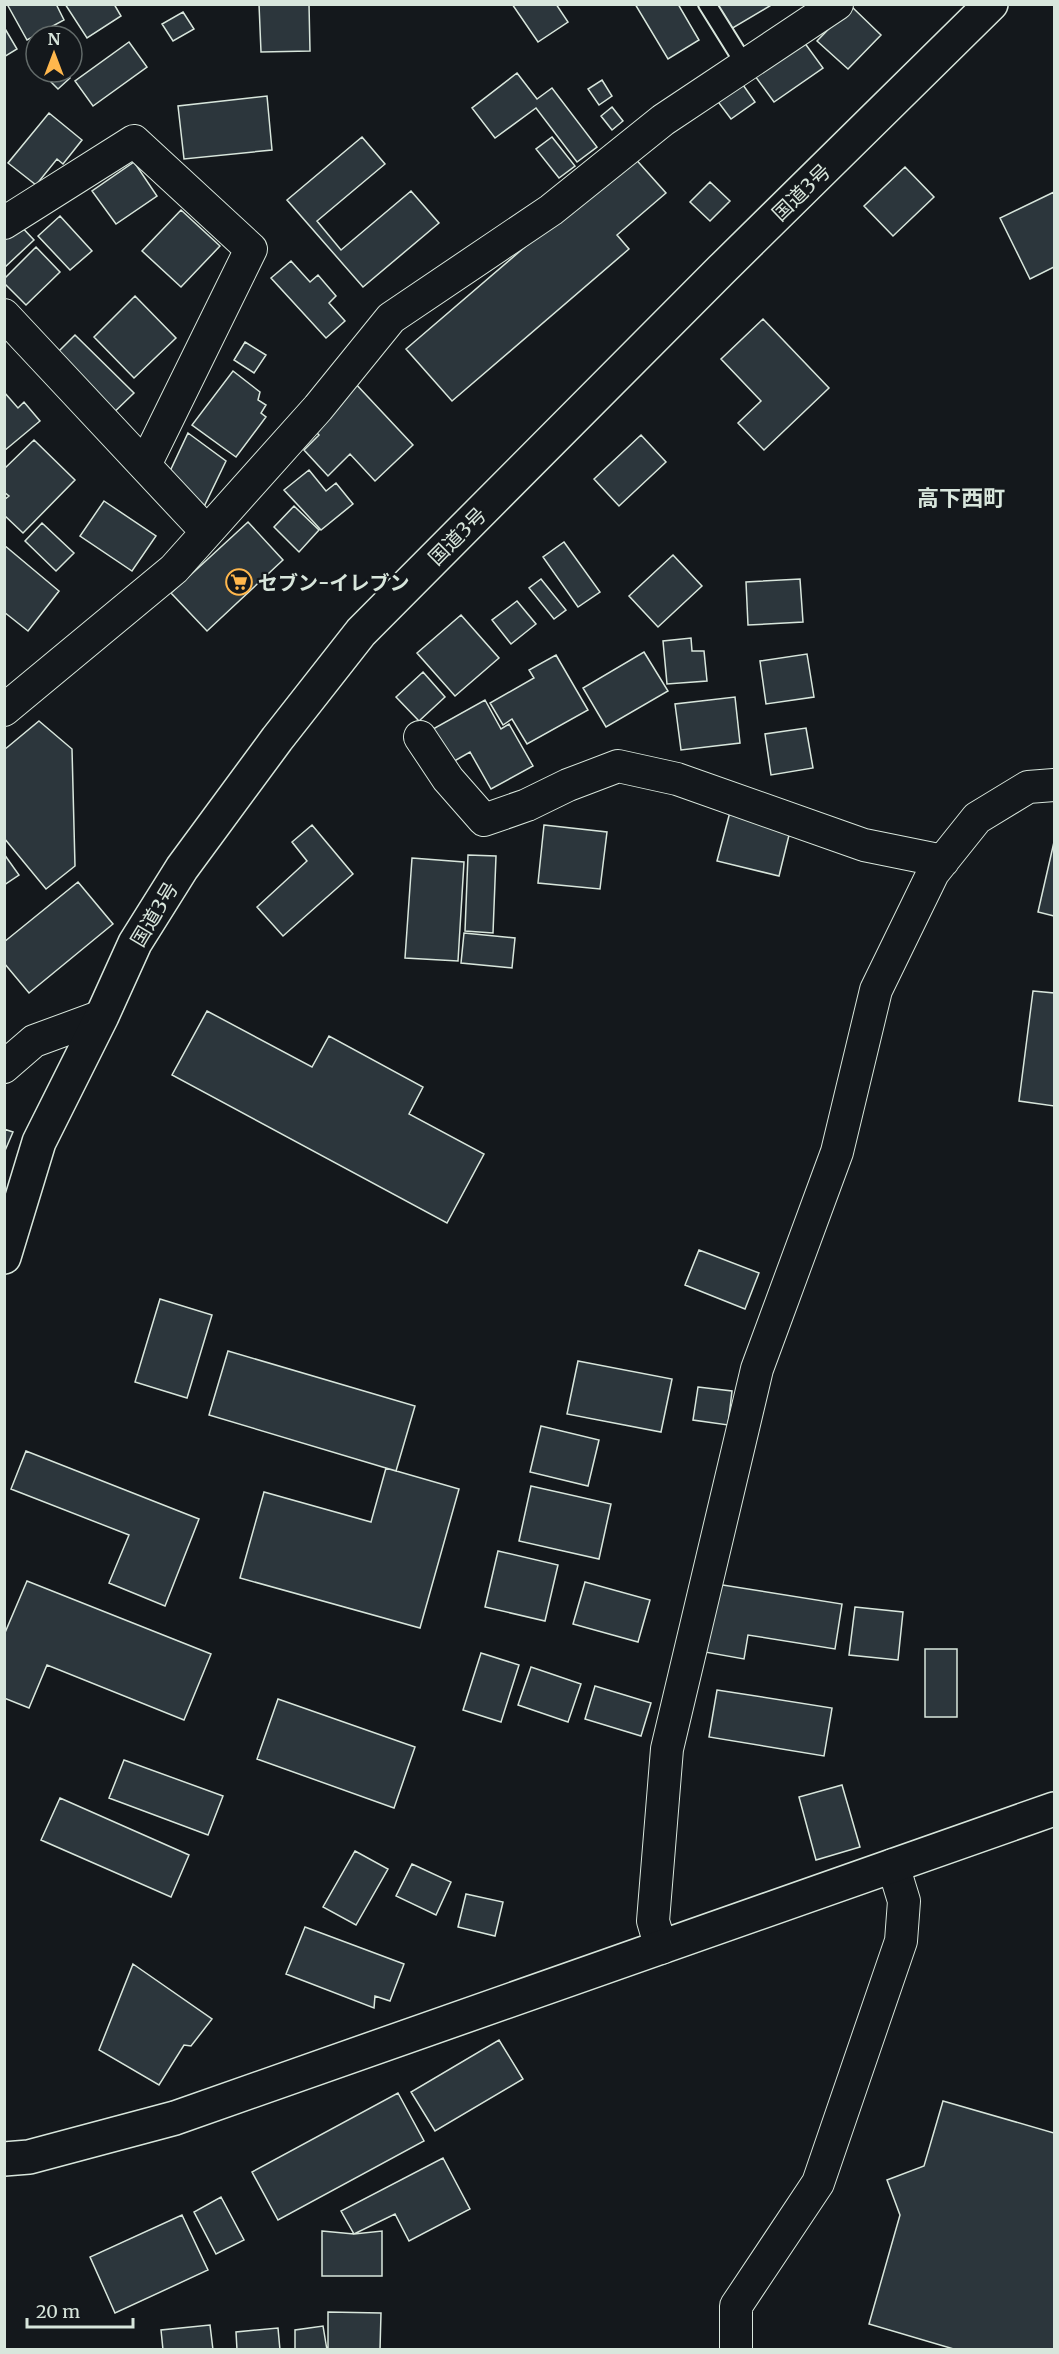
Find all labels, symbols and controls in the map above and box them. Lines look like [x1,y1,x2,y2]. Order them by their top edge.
north arrow [24,24,84,84]
text: N [48,29,61,49]
street label: 国道3号 [767,158,835,226]
district label: 高下西町 [917,484,1005,512]
street label: 国道3号 [423,502,491,570]
supermarket icon: セブン-イレブン [224,567,254,597]
place label: セブン-イレブン [258,570,410,595]
street label: 国道3号 [125,877,183,951]
scale bar [27,2291,134,2329]
text: 20 m [36,2300,80,2323]

